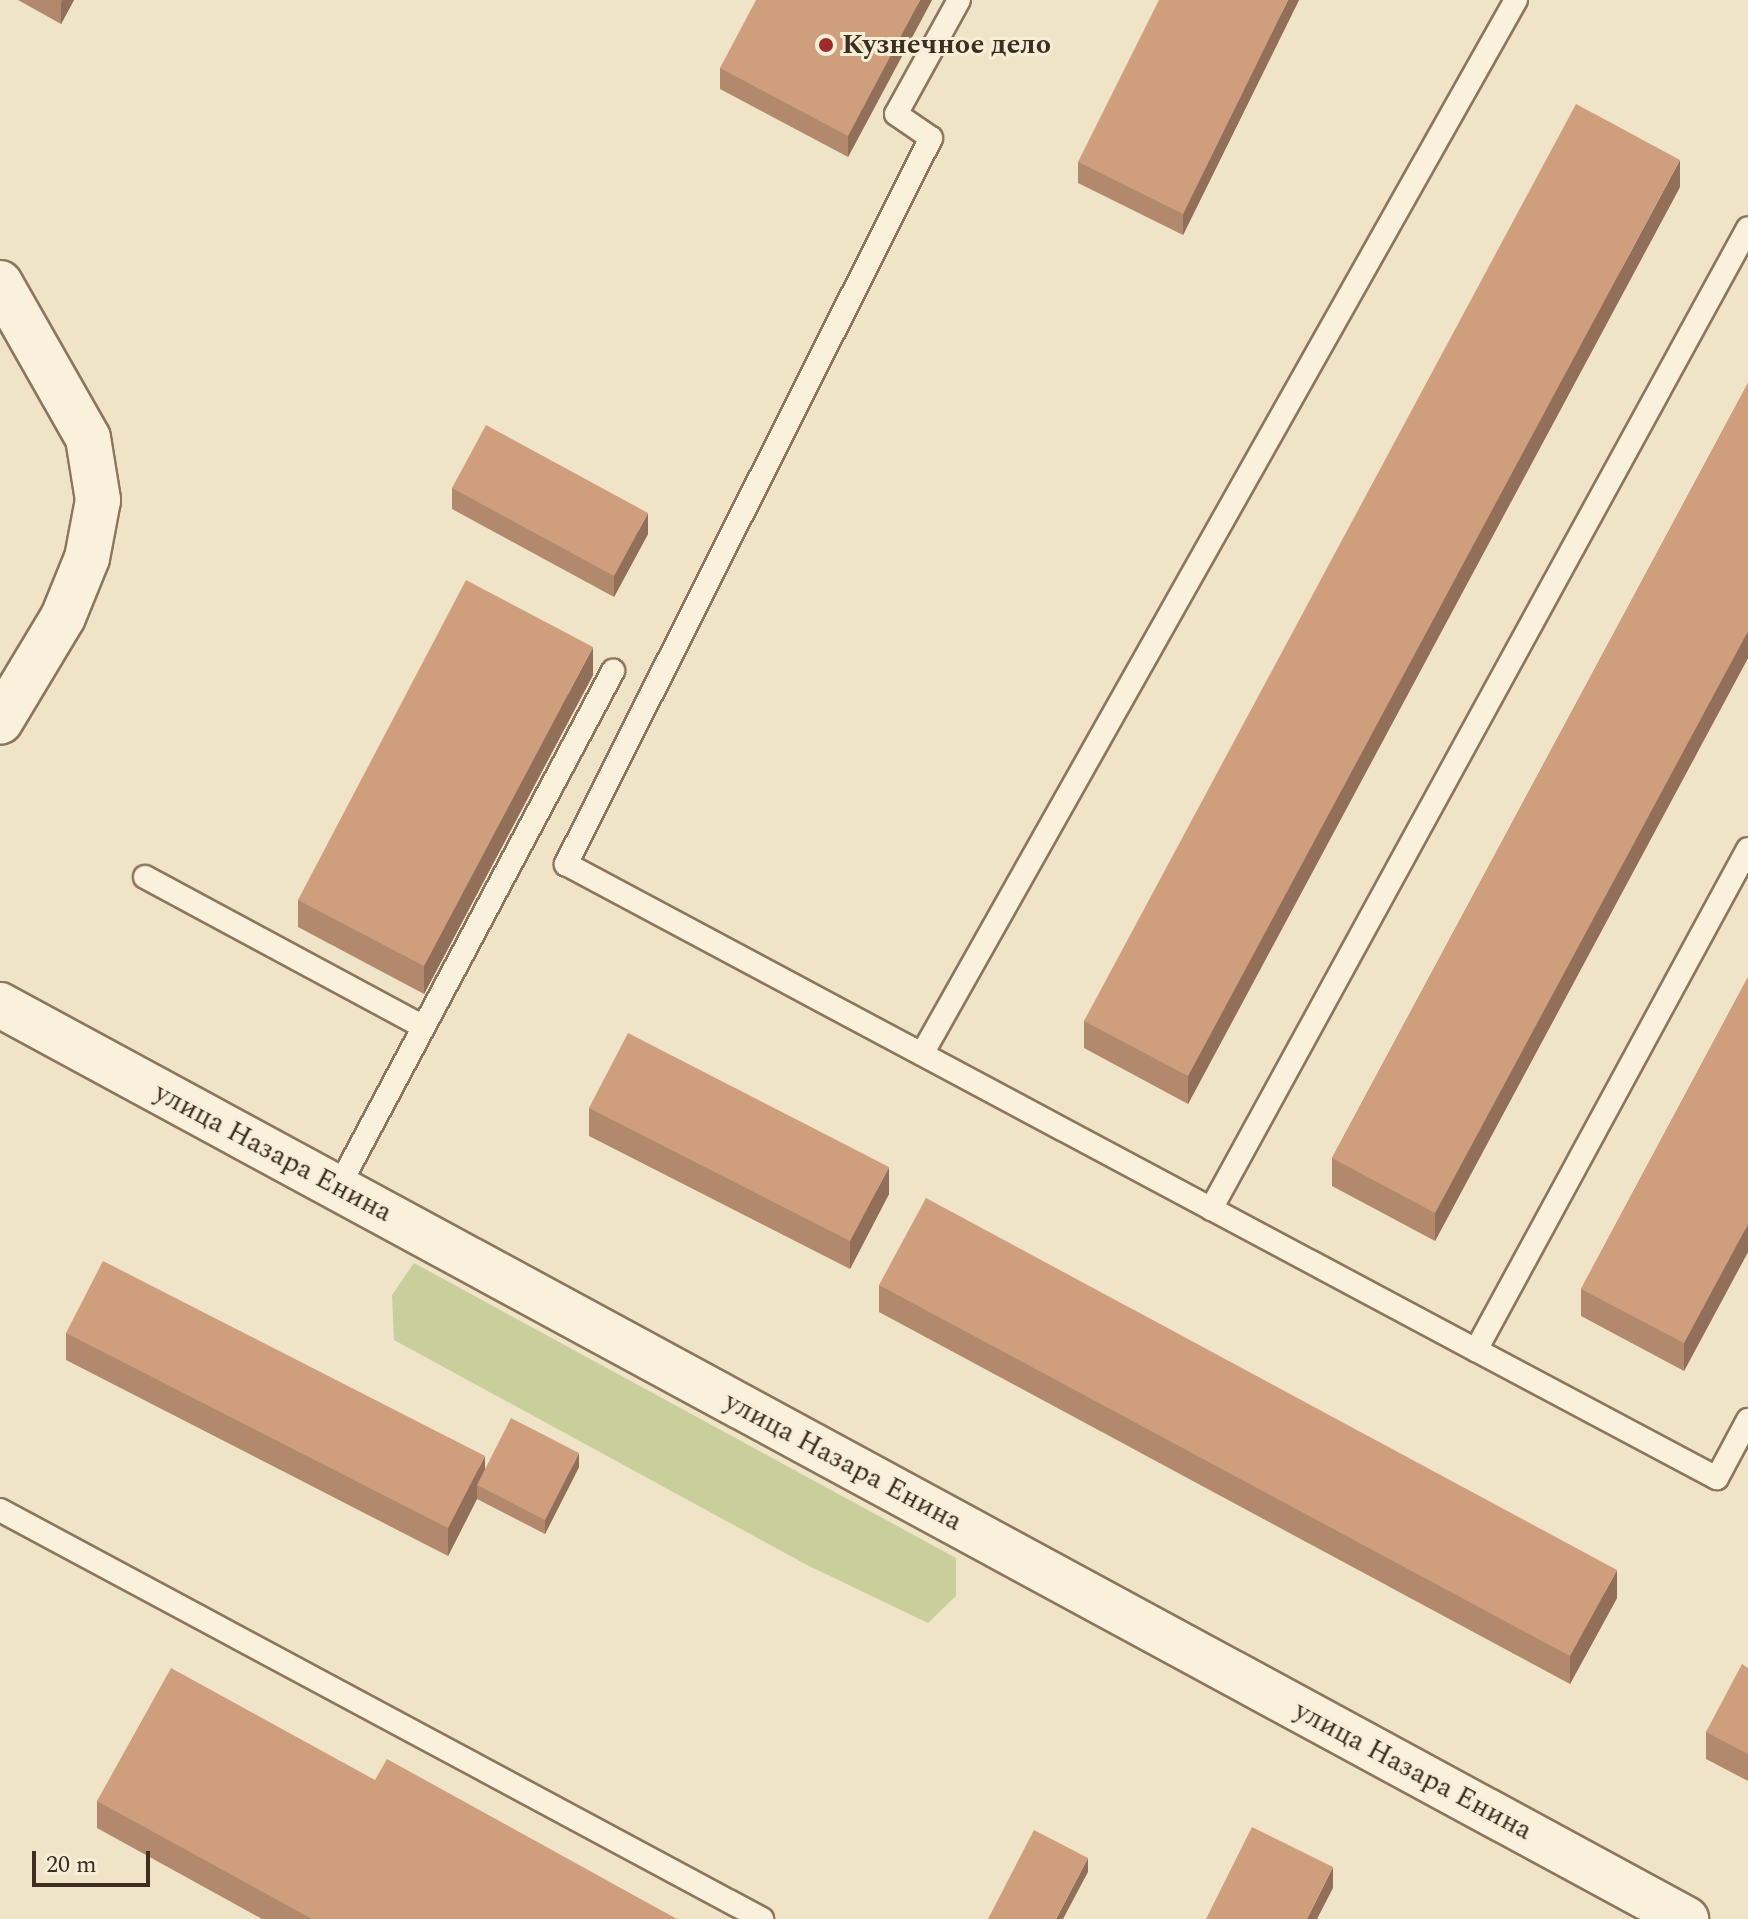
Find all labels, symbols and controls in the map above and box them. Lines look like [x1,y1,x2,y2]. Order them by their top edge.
place label: Кузнечное дело [842,28,1051,62]
marker: Кузнечное дело [817,36,835,54]
street label: улица Назара Енина [148,1076,398,1230]
street label: улица Назара Енина [718,1385,968,1539]
street label: улица Назара Енина [1288,1694,1538,1848]
scale bar [36,1835,154,1885]
text: 20 m [46,1847,97,1883]

